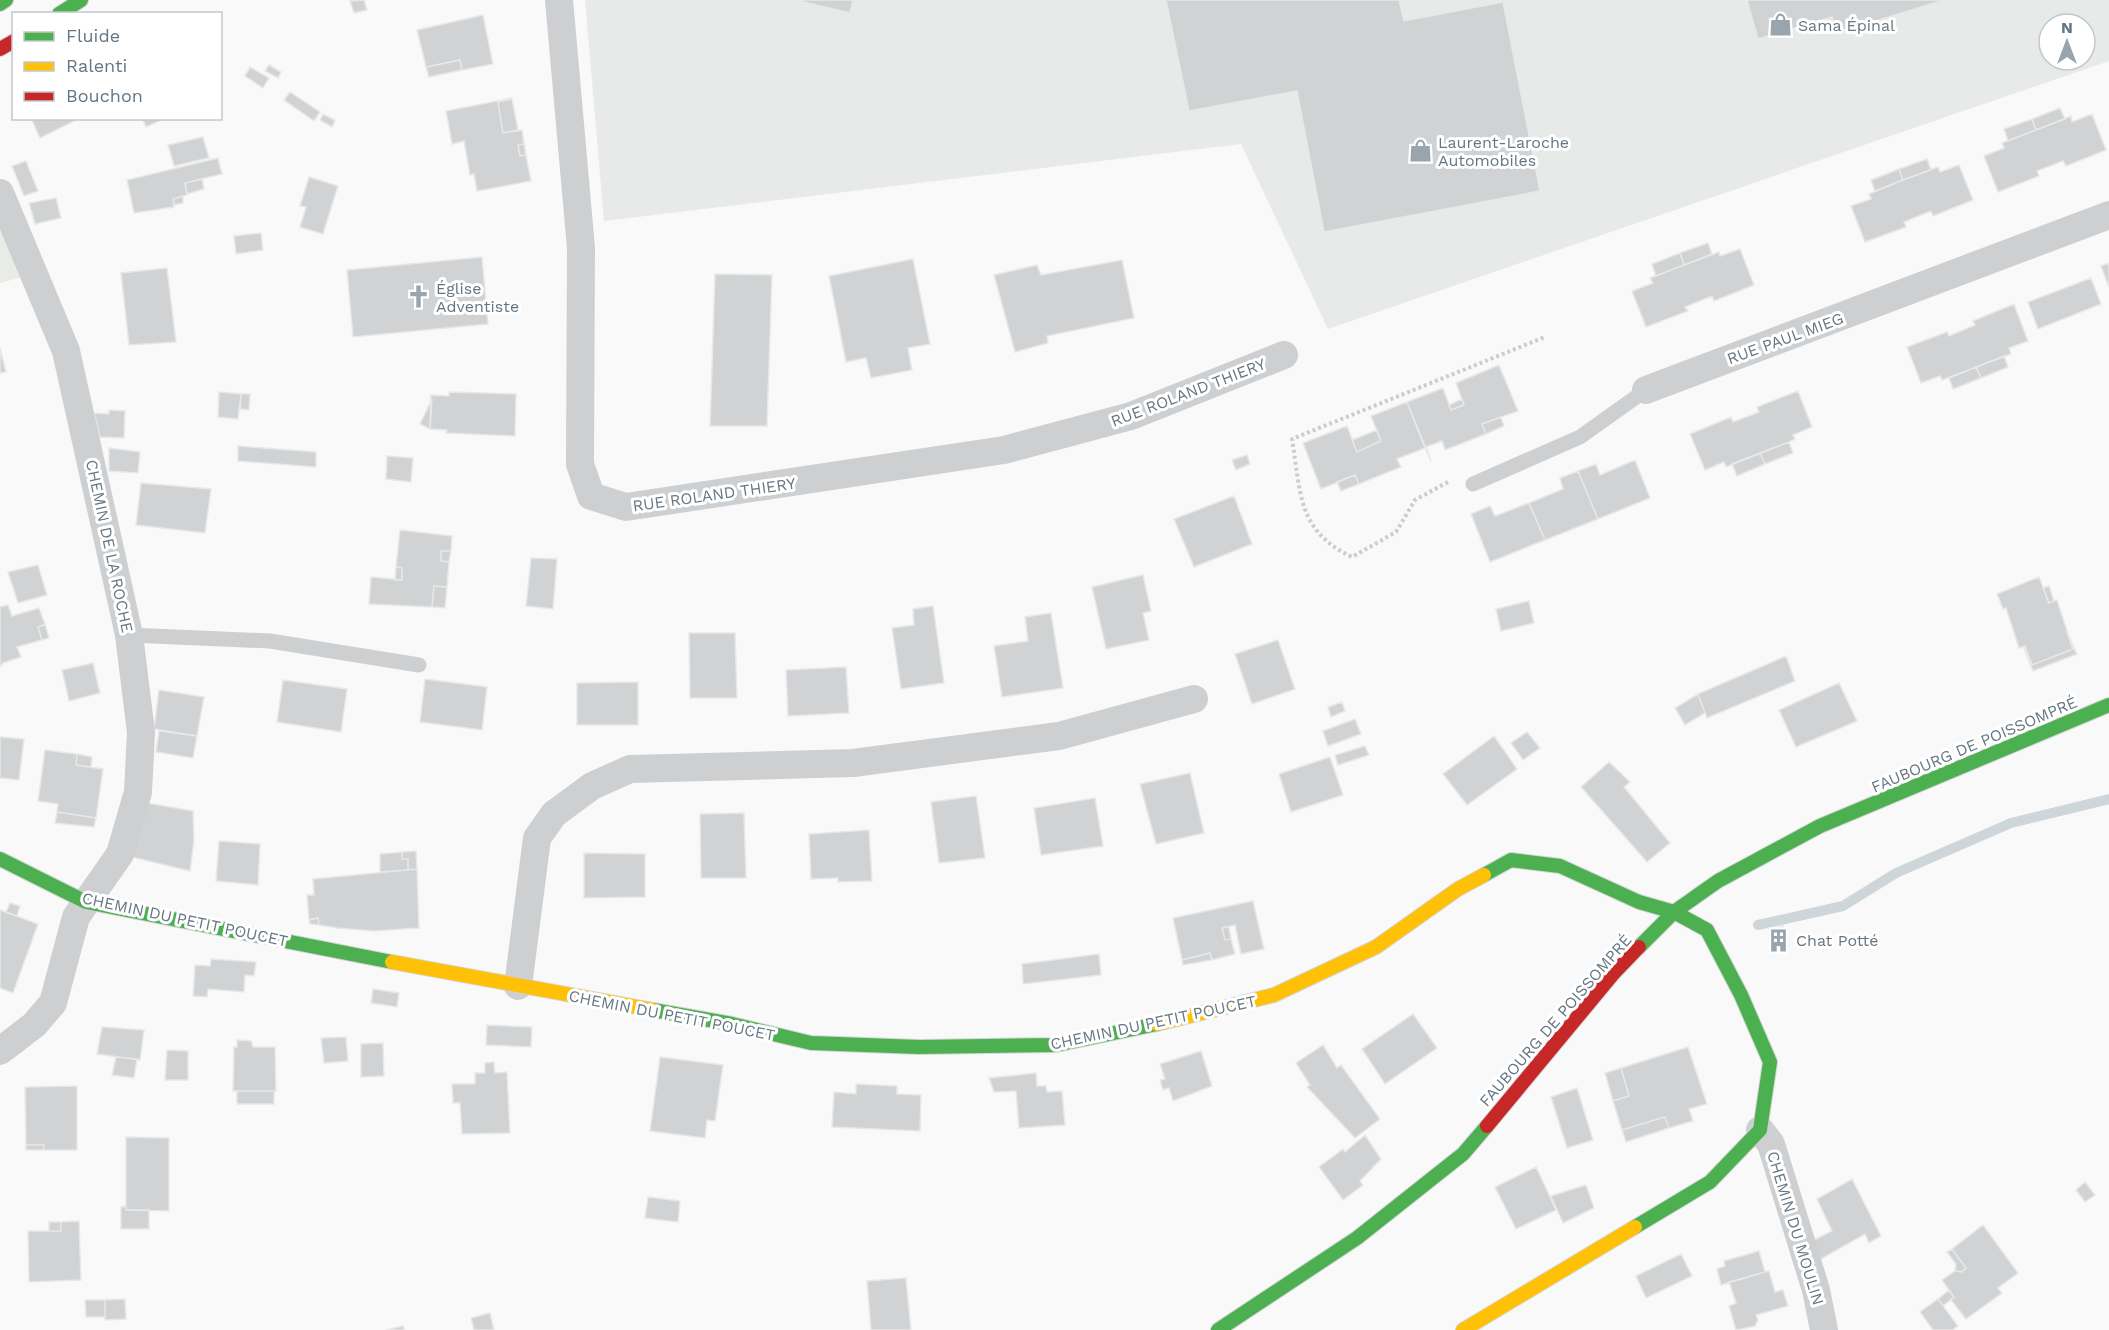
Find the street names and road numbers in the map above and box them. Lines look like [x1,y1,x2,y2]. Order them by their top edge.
street label: RUE PAUL MIEG [1724,309,1846,368]
street label: RUE ROLAND THIERY [1108,354,1268,431]
street label: CHEMIN DE LA ROCHE [82,458,137,634]
street label: RUE ROLAND THIERY [631,474,797,515]
street label: FAUBOURG DE POISSOMPRÉ [1868,692,2080,797]
street label: CHEMIN DU PETIT POUCET [80,888,290,951]
street label: FAUBOURG DE POISSOMPRÉ [1475,930,1635,1110]
street label: CHEMIN DU PETIT POUCET [567,986,777,1045]
street label: CHEMIN DU PETIT POUCET [1049,991,1258,1054]
street label: CHEMIN DU MOULIN [1763,1149,1828,1307]

